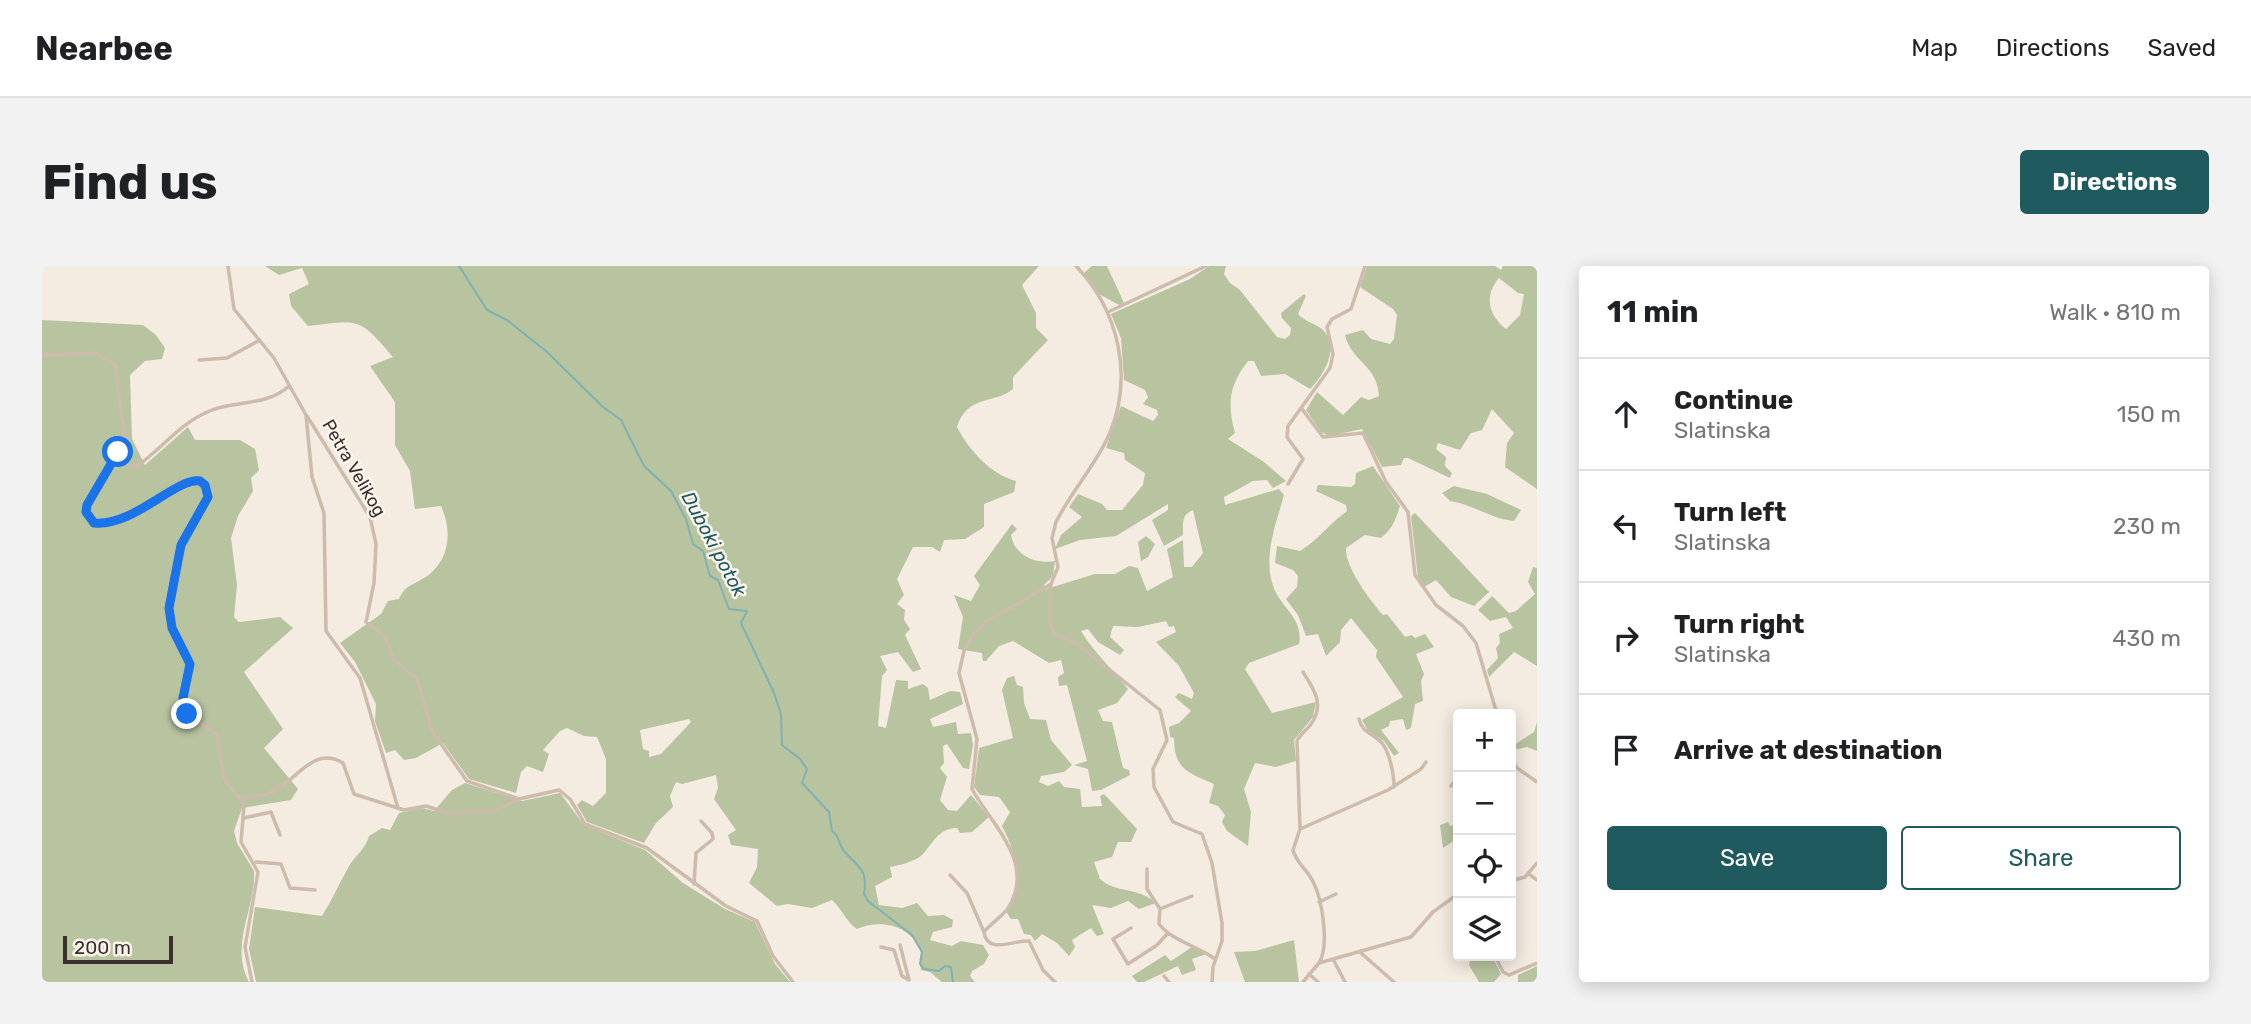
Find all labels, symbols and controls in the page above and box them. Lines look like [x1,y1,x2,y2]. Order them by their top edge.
text: Nearbee [35,29,173,68]
text: Map [1911,34,1958,62]
text: Directions [1996,34,2109,62]
text: Saved [2147,34,2216,62]
button: Directions [2020,150,2209,214]
text: Find us [42,153,218,211]
text: 11 min [1607,294,1699,330]
text: Walk · 810 m [2049,298,2181,326]
text: Continue [1674,385,1793,416]
icon: ahead [1607,395,1645,433]
text: 150 m [2117,400,2181,428]
street label: Petra Velikog [317,415,391,521]
text: Slatinska [1674,416,1771,444]
route start [102,436,133,467]
water label: Duboki potok [677,487,751,601]
text: Turn left [1674,497,1786,528]
icon: left [1607,507,1645,545]
text: 230 m [2113,512,2181,540]
text: Slatinska [1674,528,1771,556]
text: Turn right [1674,609,1804,640]
icon: right [1607,619,1645,657]
text: 430 m [2112,624,2181,652]
text: Slatinska [1674,640,1771,668]
route end [171,698,202,729]
map controls [1453,709,1516,961]
button: + [1453,709,1516,772]
icon: arrive [1607,731,1645,769]
text: Arrive at destination [1674,735,1942,766]
button: − [1453,772,1516,835]
button: Save [1607,826,1887,890]
button: Share [1901,826,2181,890]
button: locate [1453,835,1516,898]
button: layers [1453,898,1516,961]
scale bar [63,933,173,965]
text: 200 m [74,936,131,959]

